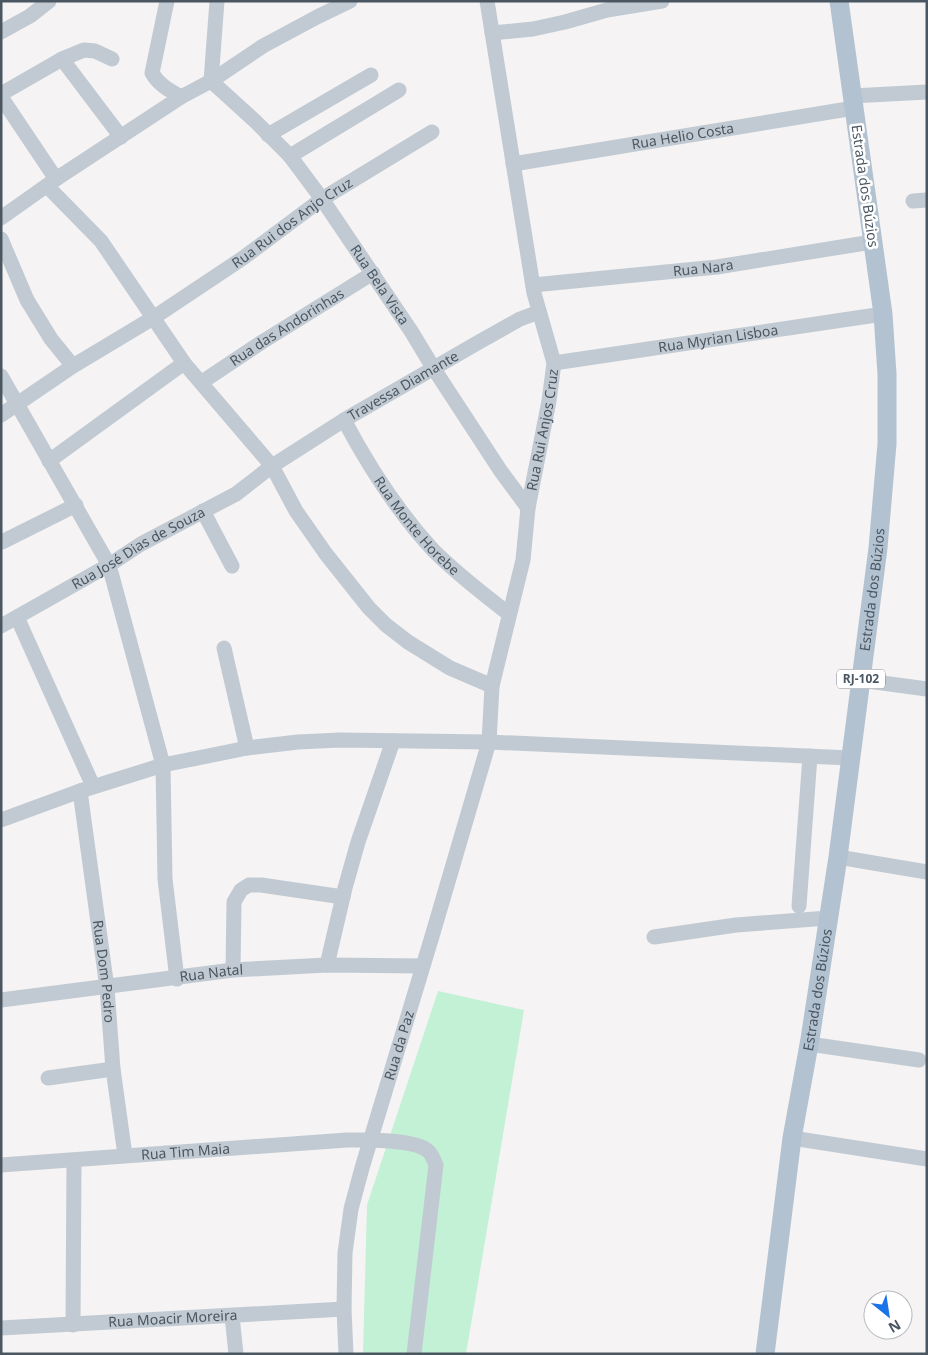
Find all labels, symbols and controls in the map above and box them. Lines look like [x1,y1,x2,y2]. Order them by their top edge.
street label: Rua Helio Costa [630,118,735,153]
street label: Estrada dos Búzios [847,123,884,249]
street label: Rua Rui dos Anjo Cruz [228,173,356,272]
street label: Rua Bela Vista [346,241,414,328]
street label: Rua Nara [672,255,735,280]
street label: Rua das Andorinhas [226,283,347,370]
street label: Rua Myrian Lisboa [657,320,779,356]
street label: Travessa Diamante [344,346,462,425]
street label: Rua Rui Anjos Cruz [522,367,562,492]
street label: Rua Monte Horebe [370,472,464,579]
street label: Rua José Dias de Souza [68,502,208,593]
street label: Estrada dos Búzios [855,527,889,652]
road number: RJ-102 [837,670,885,689]
street label: Rua Dom Pedro [89,919,120,1023]
street label: Estrada dos Búzios [798,927,836,1053]
street label: Rua Natal [178,959,243,986]
street label: Rua da Paz [379,1008,418,1082]
street label: Rua Tim Maia [140,1138,231,1164]
north arrow [863,1290,913,1340]
street label: Rua Moacir Moreira [108,1305,238,1331]
text: N [885,1316,904,1338]

